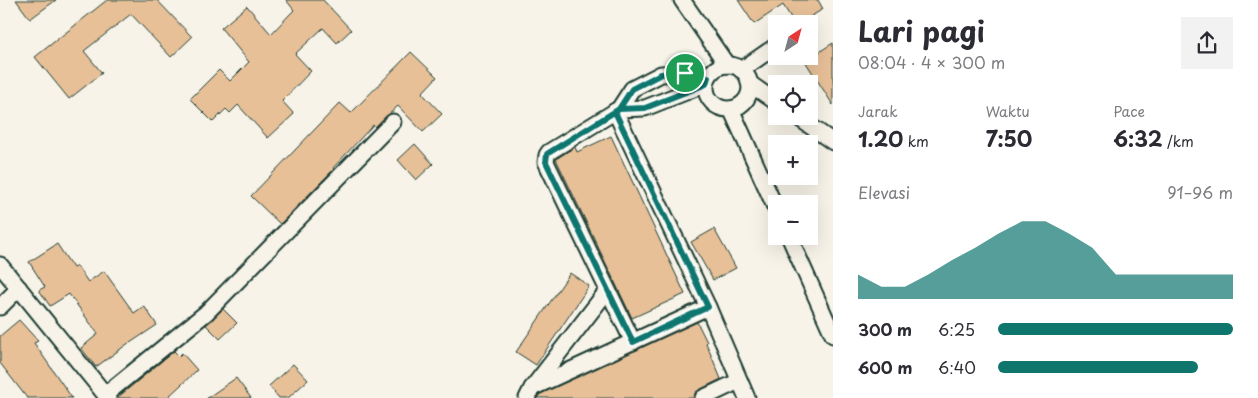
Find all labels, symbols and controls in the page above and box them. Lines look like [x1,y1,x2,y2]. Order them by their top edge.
text: Lari pagi [858,9,985,52]
north arrow [768,15,818,65]
map controls [768,15,818,245]
button: share [1181,17,1233,69]
text: 08:04 · 4 × 300 m [858,50,1005,74]
pin [664,52,706,94]
icon: arrive [671,59,699,87]
button: locate [768,75,818,125]
text: Jarak [858,101,898,122]
text: Waktu [986,101,1030,122]
text: Pace [1113,101,1145,122]
text: 1.20 [858,122,903,154]
text: 7:50 [986,122,1032,154]
text: 6:32 [1113,122,1162,154]
text: km [903,131,929,152]
text: /km [1162,131,1194,152]
button: + [768,135,818,185]
text: Elevasi [858,180,910,204]
text: 91–96 m [1167,180,1233,204]
button: − [768,195,818,245]
text: 300 m [858,317,912,341]
text: 6:25 [938,317,975,341]
text: 600 m [858,355,912,379]
text: 6:40 [938,355,976,379]

